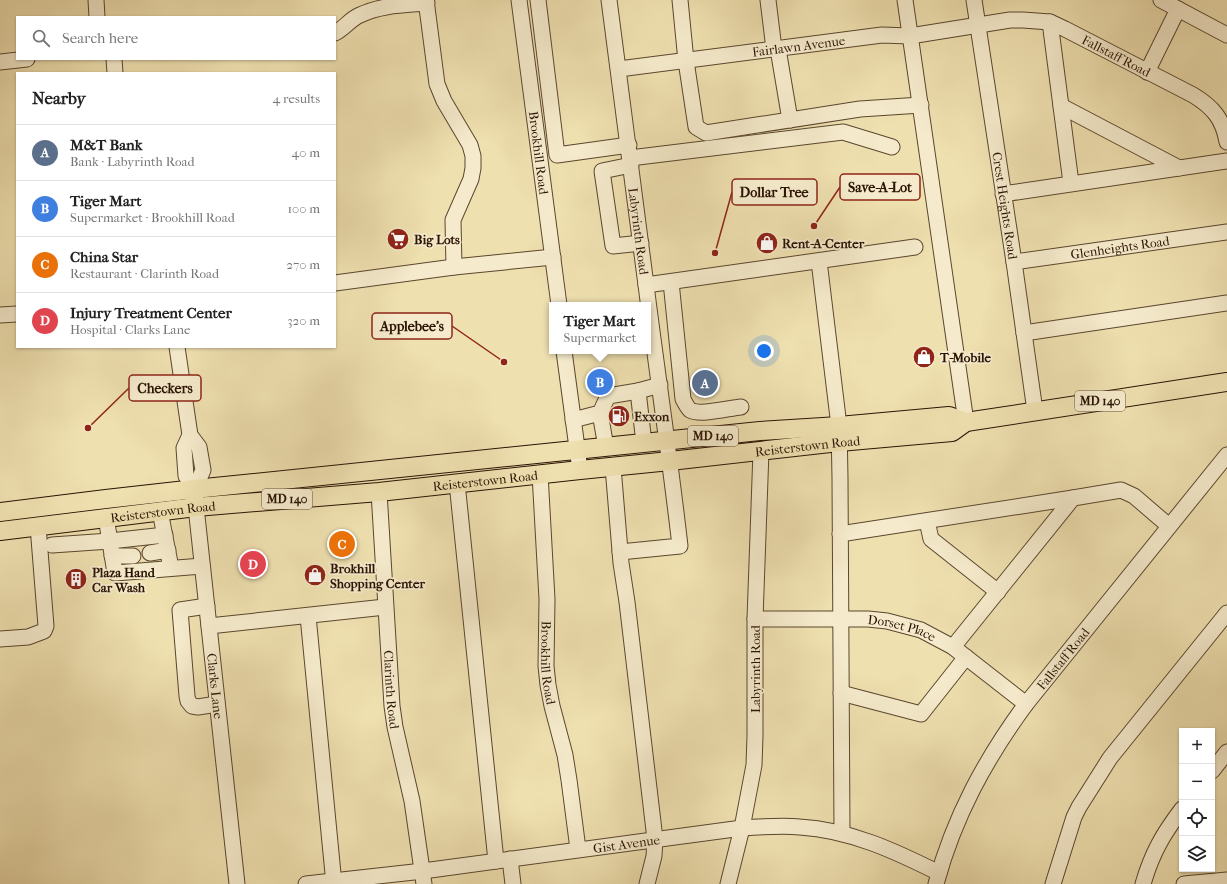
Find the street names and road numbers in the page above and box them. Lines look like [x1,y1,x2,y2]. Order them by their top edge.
street label: Fallstaff Road [1079,32,1154,80]
street label: Fairlawn Avenue [751,33,847,60]
street label: Brookhill Road [526,110,552,196]
street label: Crest Heights Road [989,151,1021,261]
street label: Labyrinth Road [625,187,652,277]
street label: Glenheights Road [1070,233,1171,262]
road number: MD 140 [1075,391,1125,411]
road number: MD 140 [688,426,738,446]
street label: Reisterstown Road [754,433,862,459]
street label: Reisterstown Road [432,468,540,494]
road number: MD 140 [262,489,312,509]
street label: Reisterstown Road [109,498,217,525]
street label: Dorset Place [867,612,939,645]
street label: Brookhill Road [538,621,559,707]
street label: Labyrinth Road [748,624,763,713]
street label: Fallstaff Road [1034,624,1093,693]
street label: Clarinth Road [381,650,402,731]
street label: Clarks Lane [204,652,226,720]
street label: Gist Avenue [592,832,661,856]

